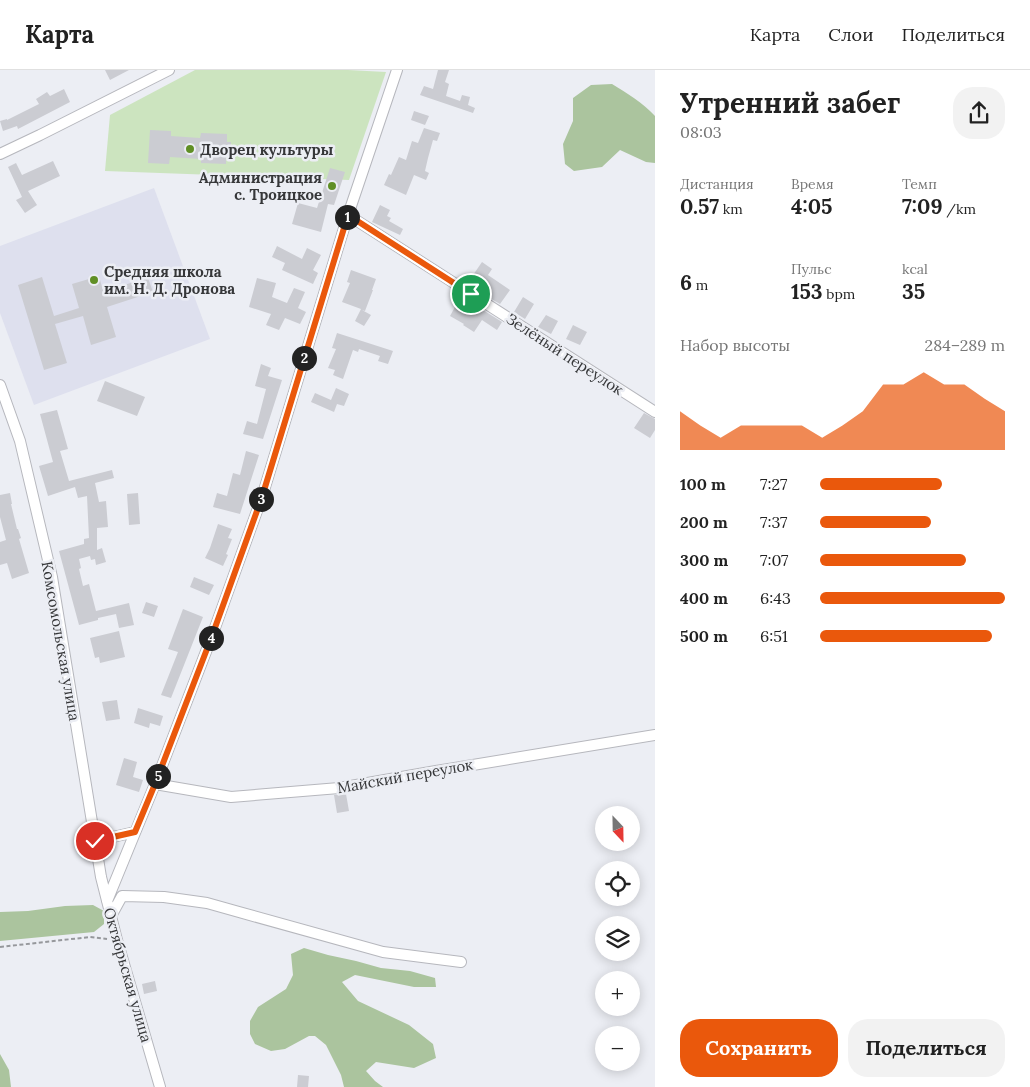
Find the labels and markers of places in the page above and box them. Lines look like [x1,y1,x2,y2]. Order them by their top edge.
place label: Дворец культуры [200,140,334,159]
marker: Дворец культуры [184,143,196,155]
place label: Администрация с. Троицкое [199,168,322,204]
marker: Администрация с. Троицкое [326,180,338,192]
pin: 1 [334,204,360,230]
place label: Средняя школа им. Н. Д. Дронова [104,262,235,298]
pin [450,273,492,315]
marker: Средняя школа им. Н. Д. Дронова [88,274,100,286]
pin: 2 [292,346,316,370]
pin: 3 [248,486,274,512]
pin: 4 [198,626,224,650]
pin: 5 [146,764,170,788]
pin [74,820,116,862]

